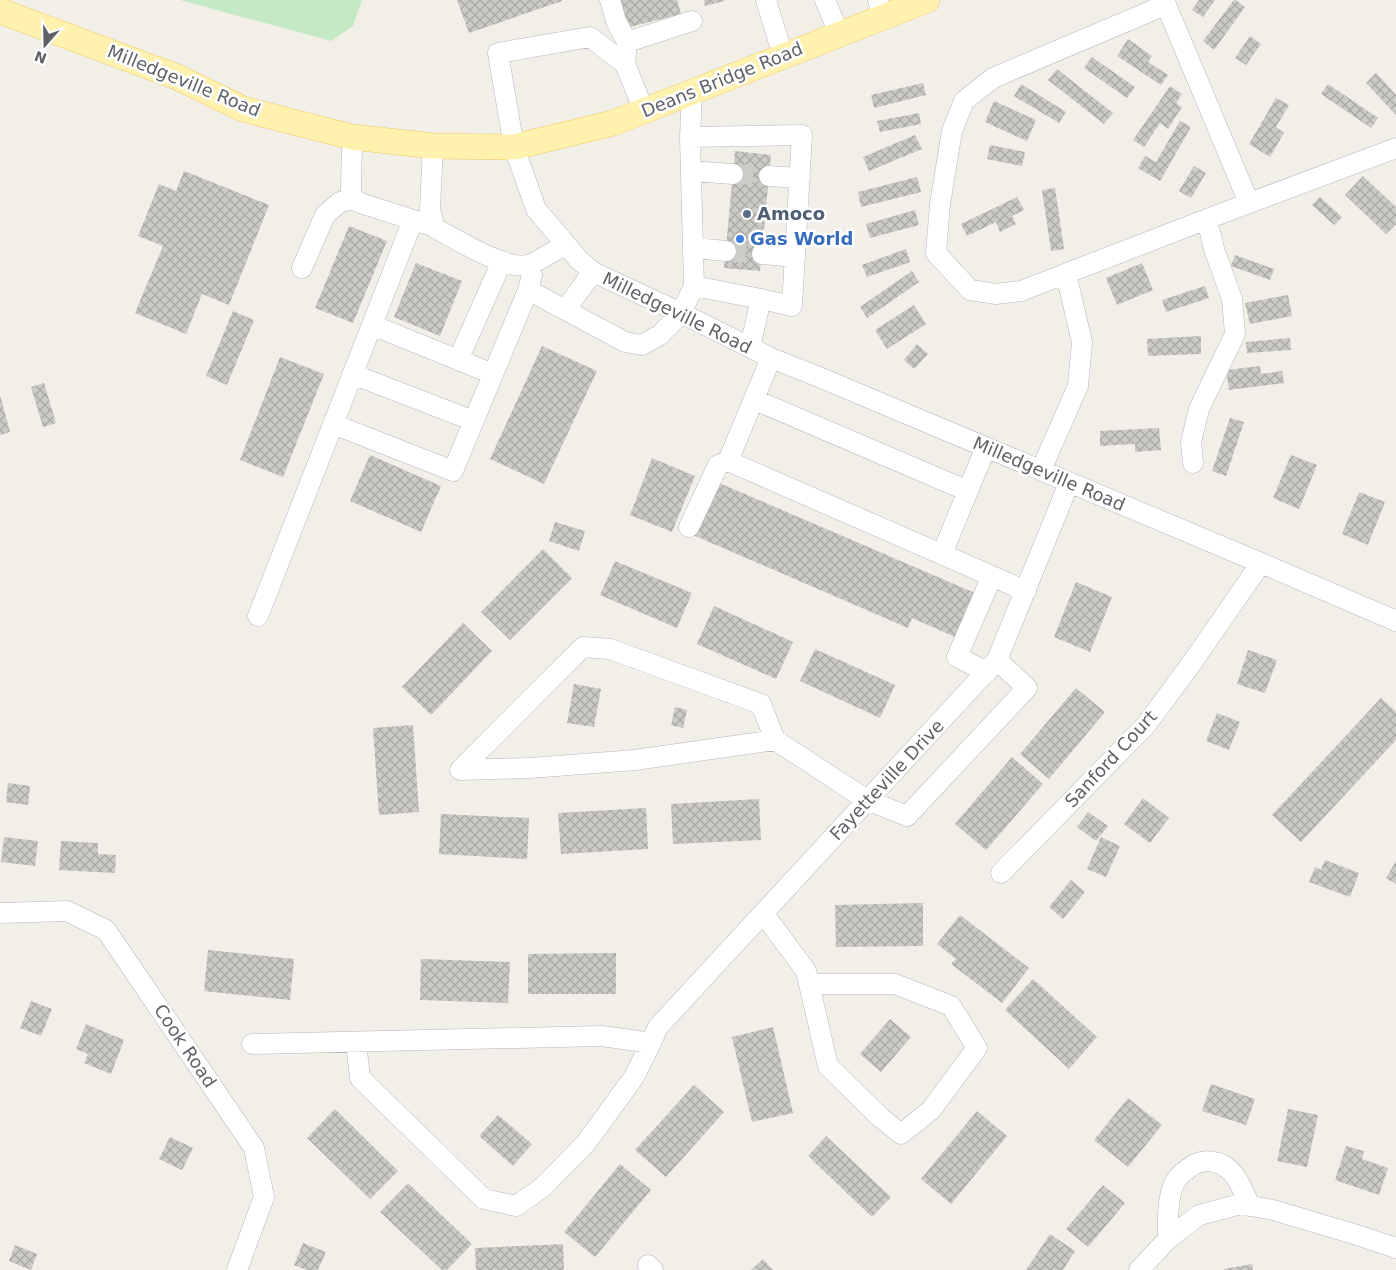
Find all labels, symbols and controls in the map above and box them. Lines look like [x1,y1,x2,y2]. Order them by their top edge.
north arrow [20,20,70,70]
street label: Deans Bridge Road [638,38,806,121]
street label: Milledgeville Road [105,40,264,121]
text: N [32,48,49,67]
place label: Amoco [757,203,825,224]
marker: Amoco [741,208,753,220]
place label: Gas World [750,228,853,249]
marker: Gas World [734,233,746,245]
street label: Milledgeville Road [599,267,755,358]
street label: Milledgeville Road [970,432,1128,515]
street label: Sanford Court [1060,706,1161,811]
street label: Fayetteville Drive [825,715,948,844]
street label: Cook Road [150,1000,221,1091]

